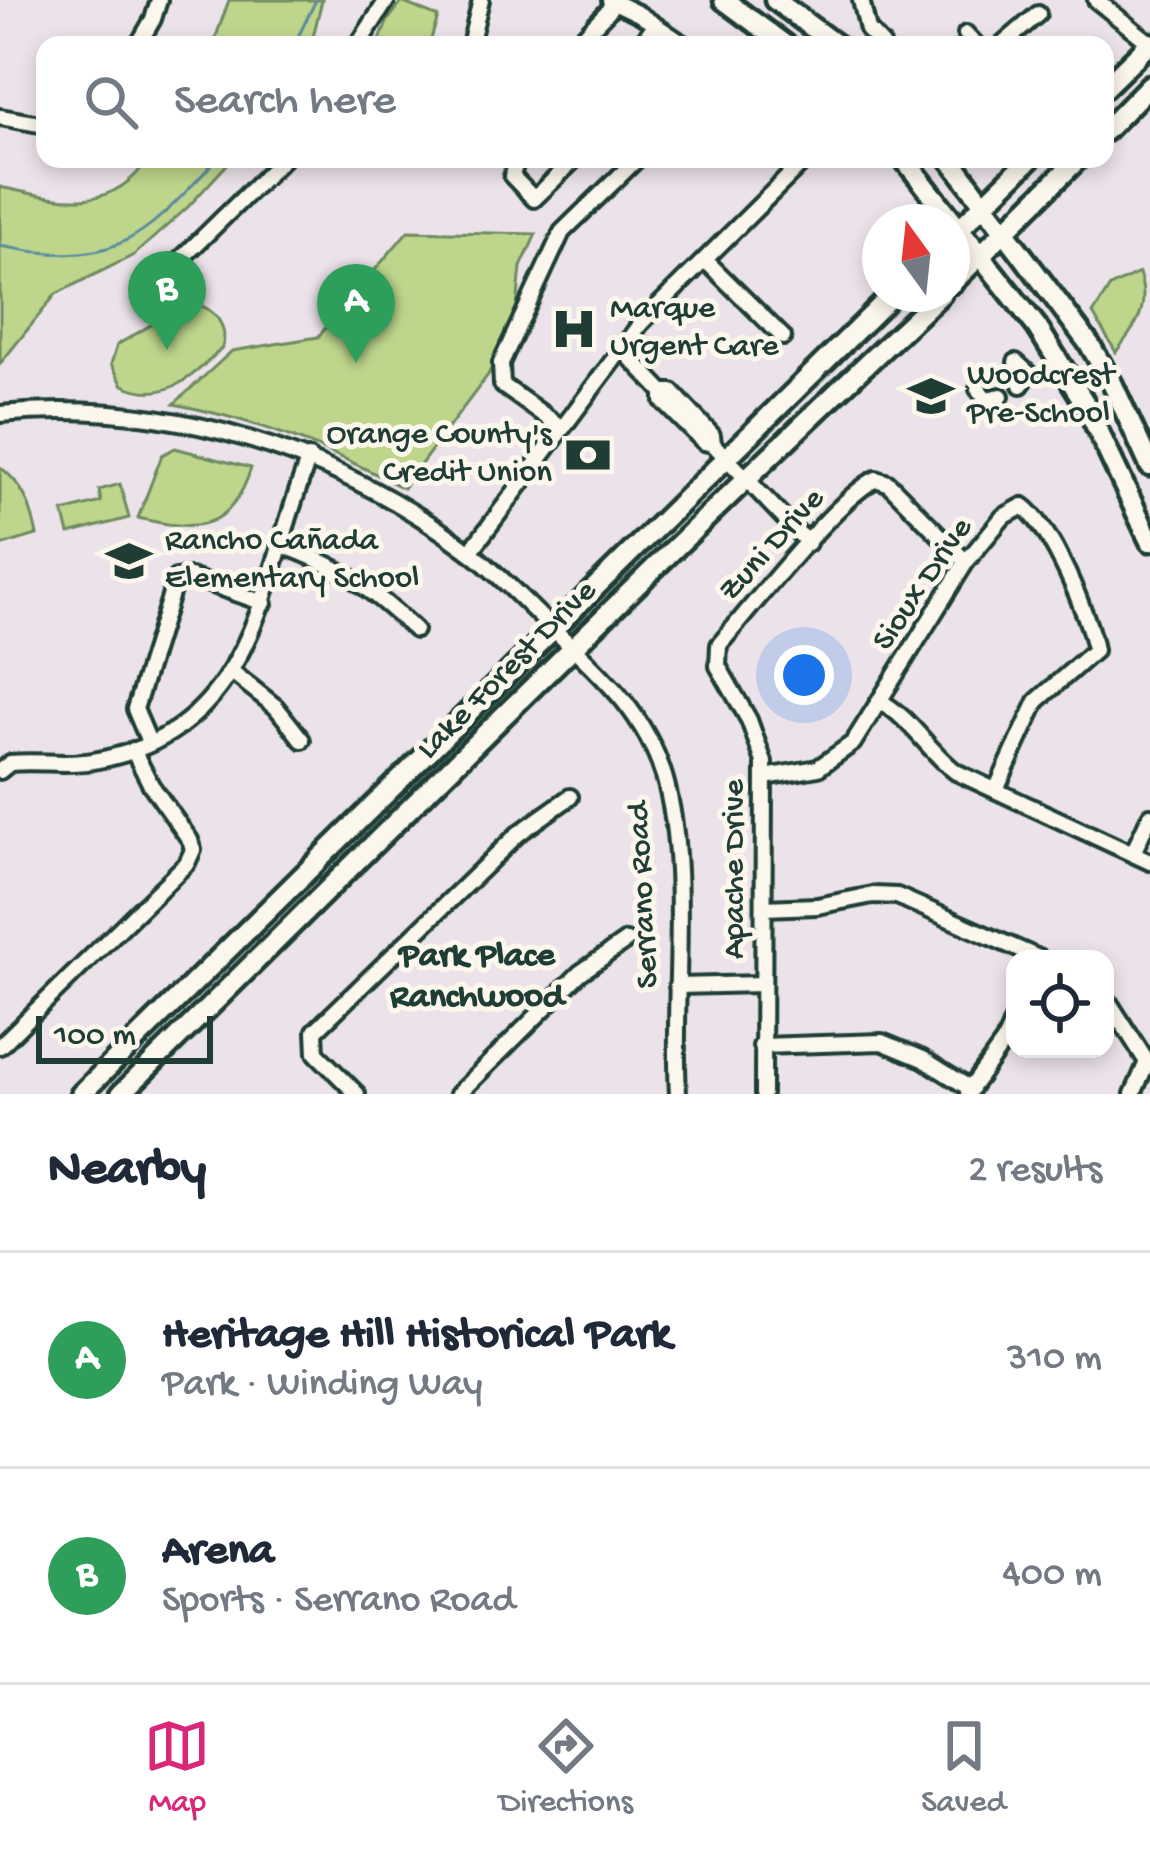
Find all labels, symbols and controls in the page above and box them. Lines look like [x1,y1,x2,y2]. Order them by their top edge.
search box [36,36,1114,168]
icon: search [78,69,144,135]
text: Search here [174,76,396,129]
north arrow [862,204,970,312]
pin: B [128,251,206,350]
pin: A [317,264,395,363]
place label: Marque Urgent Care [610,291,779,367]
hospital icon: Marque Urgent Care [549,304,599,354]
place label: Woodcrest Pre-School [966,358,1117,434]
school or university icon: Woodcrest Pre-School [906,371,956,421]
place label: Orange County's Credit Union [326,417,553,493]
bank icon: Orange County's Credit Union [563,430,613,480]
street label: Zuni Drive [712,481,834,611]
street label: Sioux Drive [866,510,983,659]
place label: Rancho Cañada Elementary School [165,523,419,599]
school or university icon: Rancho Cañada Elementary School [104,536,154,586]
street label: Lake Forest Drive [410,573,606,769]
your location [774,645,834,705]
street label: Apache Drive [717,778,755,959]
street label: Serrano Road [621,798,669,989]
district label: Park Place Ranchwood [390,936,568,1020]
map controls [1006,950,1114,1058]
button: locate [1006,950,1114,1058]
scale bar [36,1010,213,1063]
text: 100 m [54,1018,136,1056]
text: Nearby [48,1142,206,1202]
text: 2 results [968,1149,1102,1195]
text: Heritage Hill Historical Park [162,1310,671,1363]
text: A [75,1337,99,1383]
text: 310 m [1007,1337,1102,1383]
text: Park · Winding Way [162,1363,482,1409]
text: Arena [162,1526,274,1579]
text: B [77,1553,97,1599]
text: 400 m [1002,1553,1102,1599]
text: Sports · Serrano Road [162,1579,515,1625]
tab: Map [144,1713,210,1823]
tab: Directions [499,1713,633,1823]
tab: Saved [921,1713,1006,1823]

